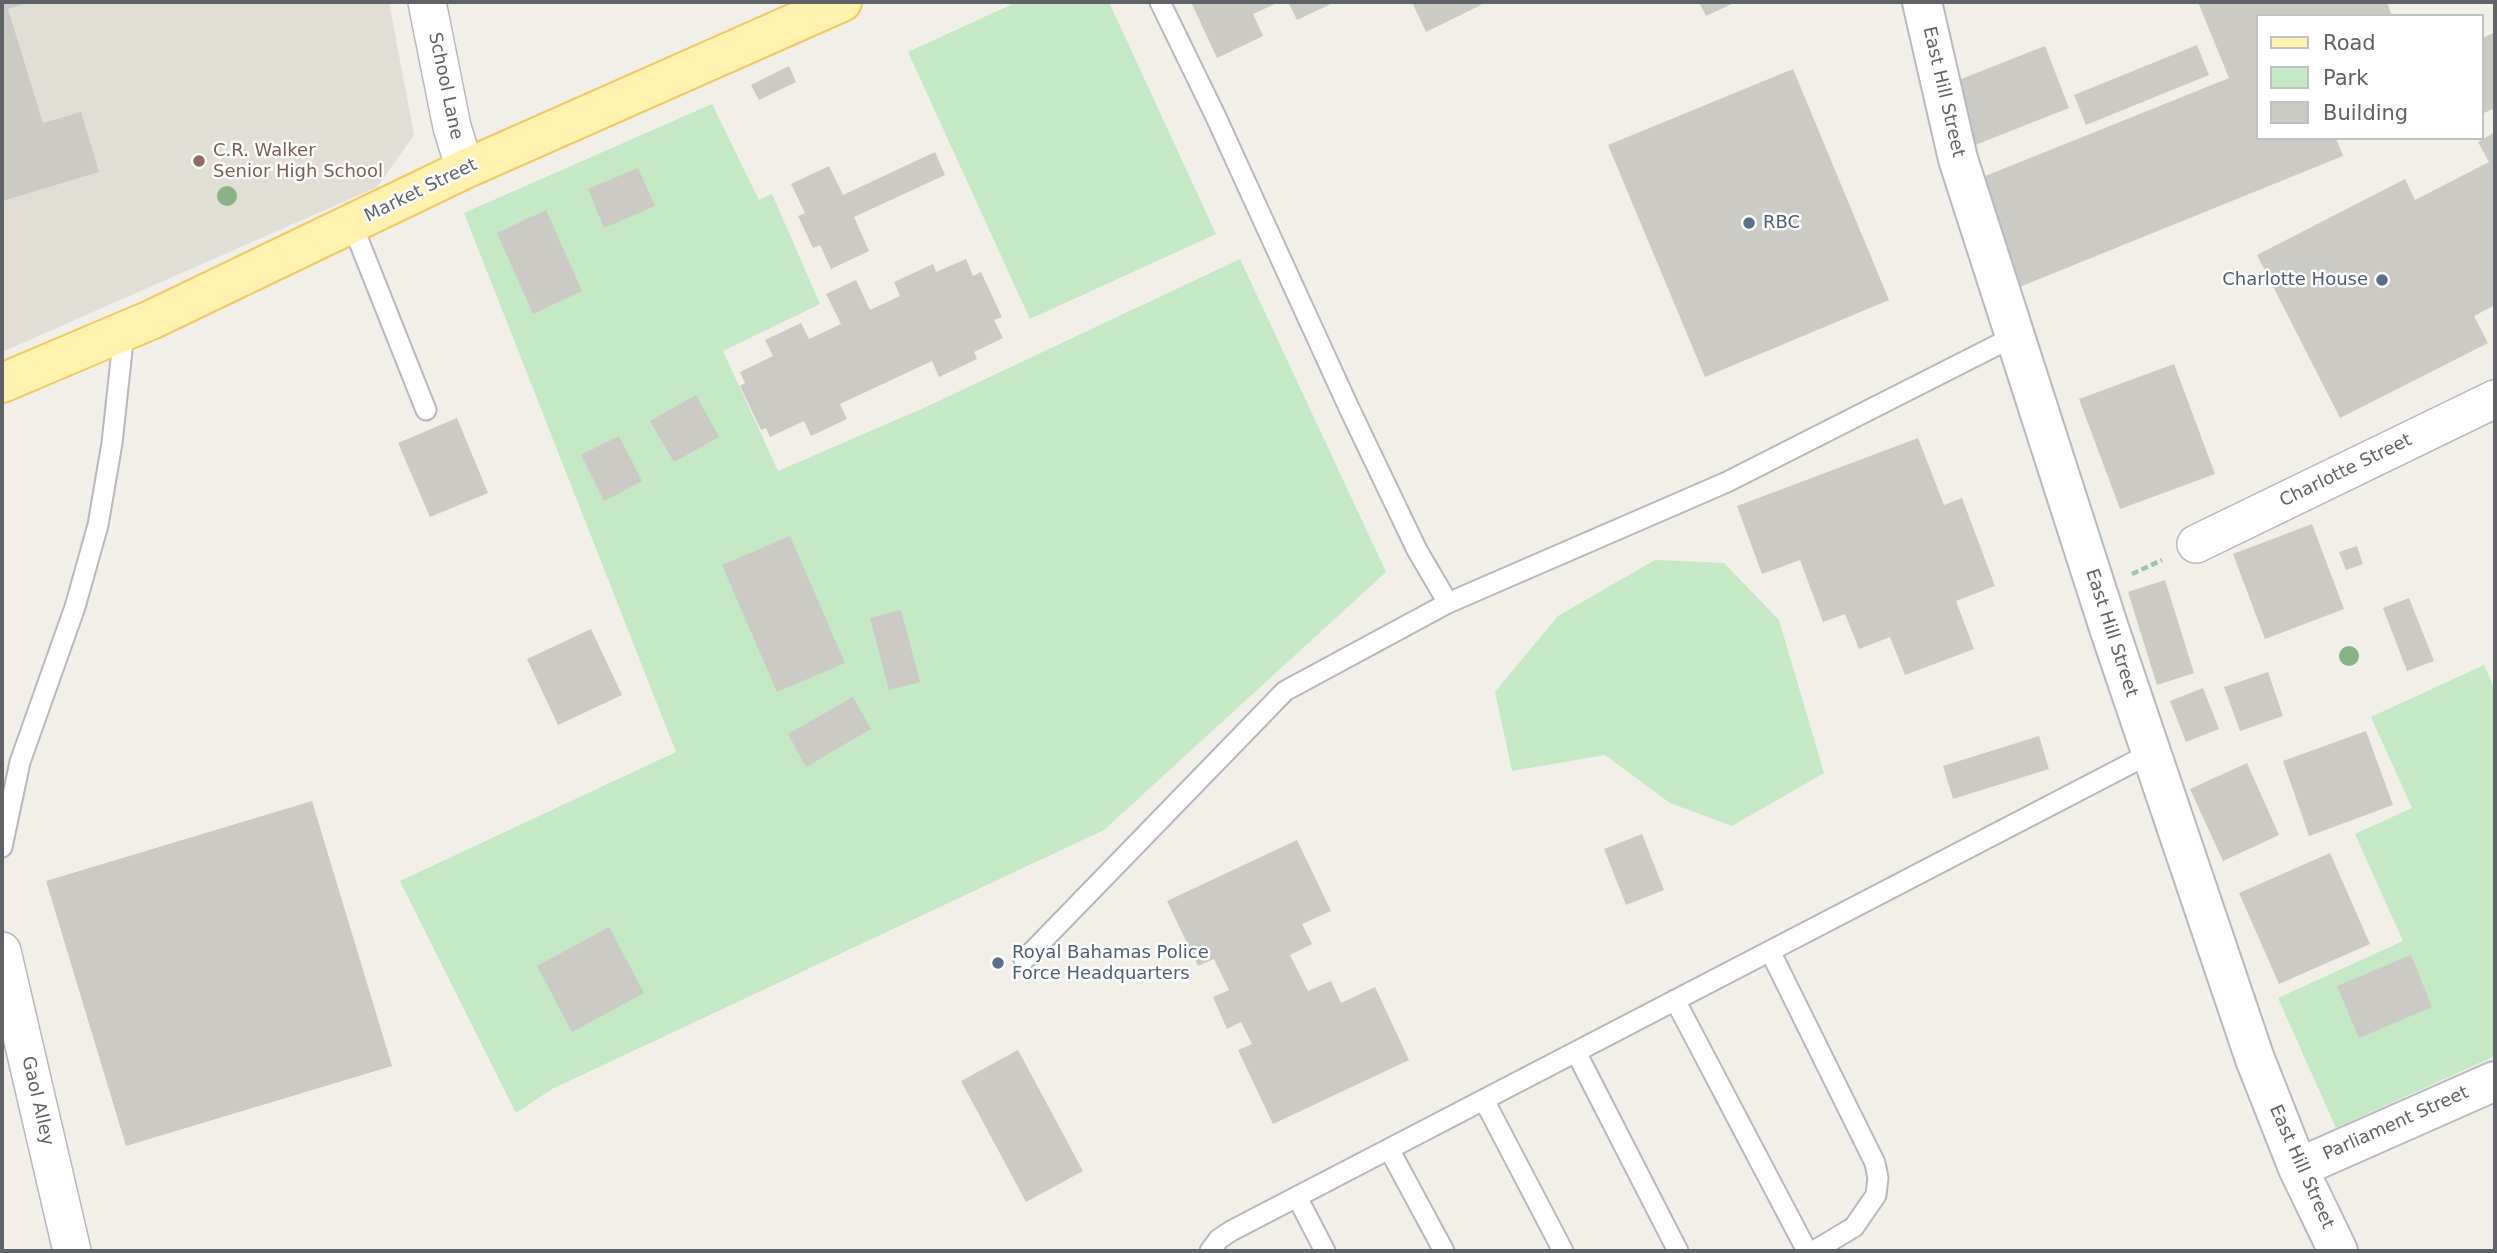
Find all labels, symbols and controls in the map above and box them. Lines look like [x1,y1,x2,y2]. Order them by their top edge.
legend [2256,14,2483,140]
street label: East Hill Street [1917,25,1969,159]
street label: School Lane [423,30,467,142]
text: Road [2323,31,2376,55]
text: Park [2323,66,2368,90]
text: Building [2323,101,2408,125]
place label: C.R. Walker Senior High School [213,140,383,182]
marker: C.R. Walker Senior High School [191,153,207,169]
street label: Market Street [361,154,481,228]
place label: RBC [1763,212,1800,234]
marker: RBC [1741,215,1757,231]
place label: Charlotte House [2222,269,2368,291]
marker: Charlotte House [2374,272,2390,288]
street label: Charlotte Street [2277,430,2415,512]
street label: East Hill Street [2080,566,2142,700]
place label: Royal Bahamas Police Force Headquarters [1012,942,1209,984]
marker: Royal Bahamas Police Force Headquarters [990,955,1006,971]
street label: Gaol Alley [16,1054,58,1148]
street label: Parliament Street [2320,1082,2472,1166]
street label: East Hill Street [2264,1102,2338,1232]

